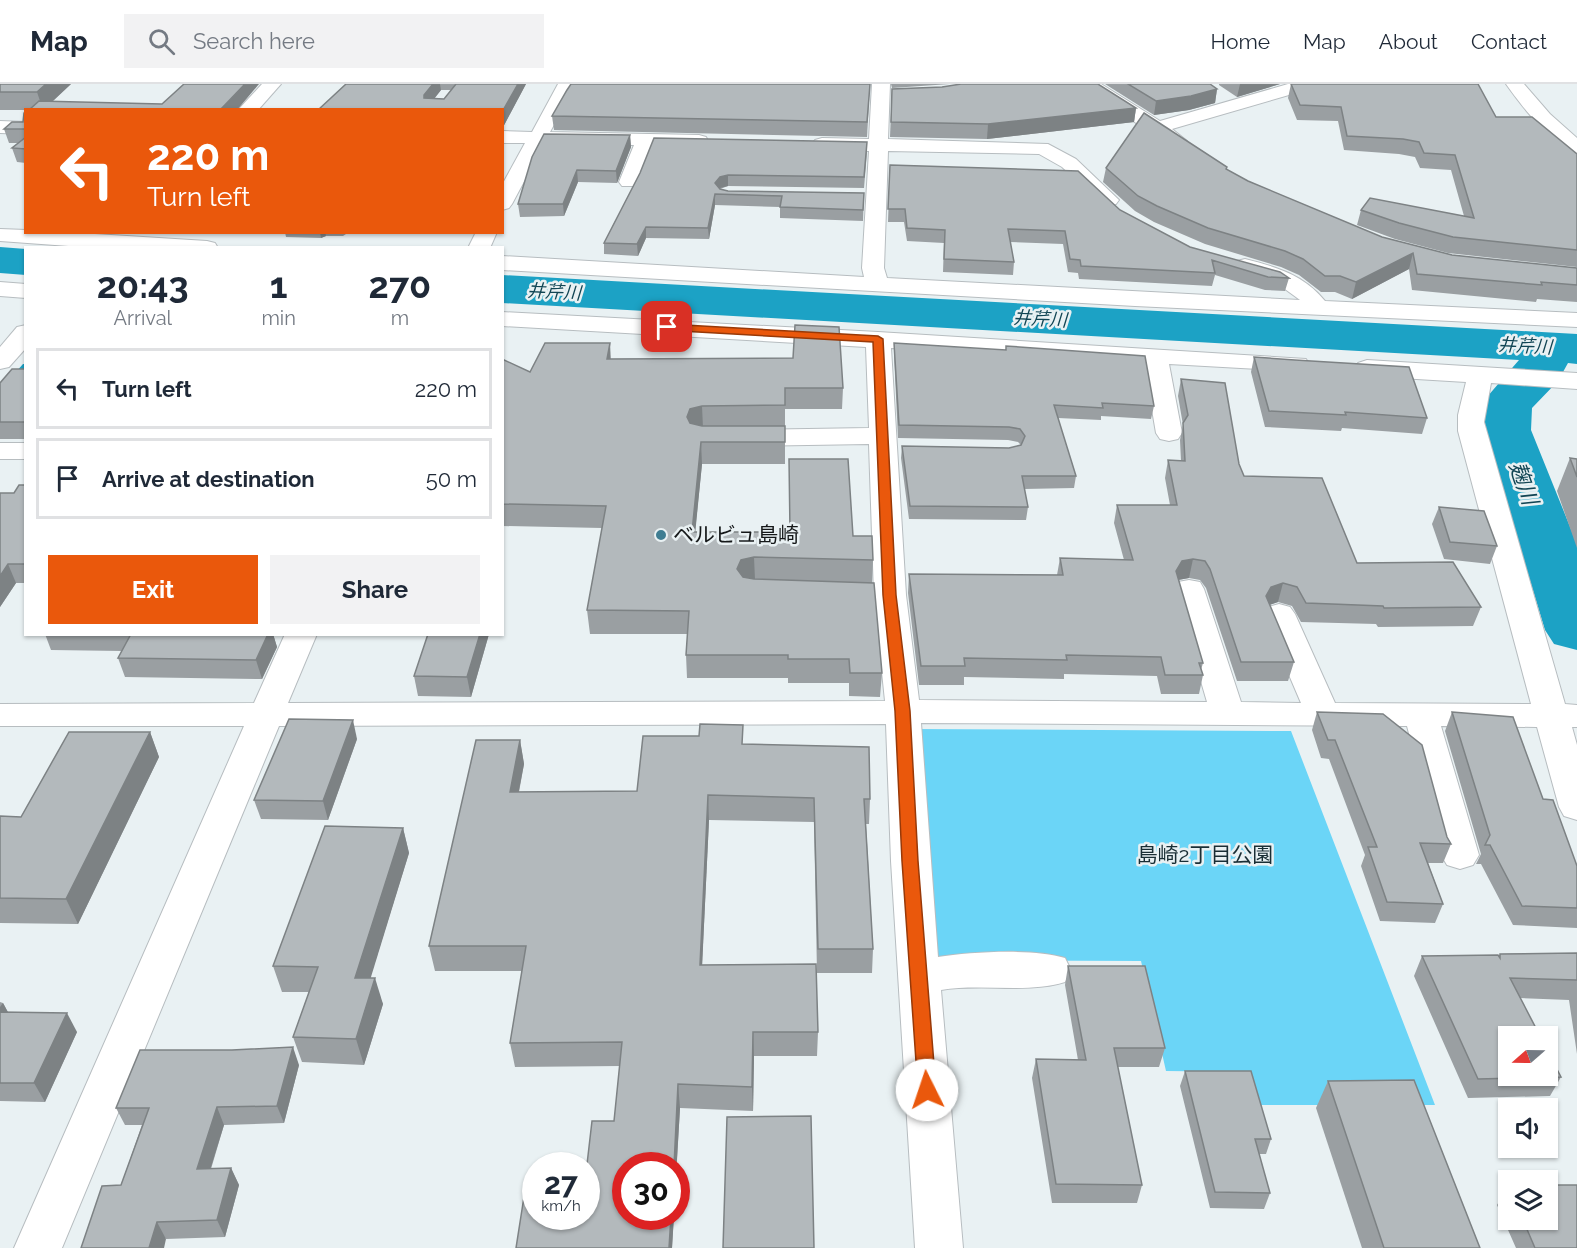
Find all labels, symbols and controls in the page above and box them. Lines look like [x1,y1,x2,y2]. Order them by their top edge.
search box [124,14,544,68]
text: Map [30,25,88,58]
icon: search [145,25,178,58]
text: Search here [193,28,315,54]
text: Home [1211,29,1270,54]
text: Map [1303,29,1346,54]
text: About [1379,29,1438,54]
text: Contact [1471,29,1547,54]
text: 220 m [147,131,269,180]
icon: left [48,132,126,210]
text: Turn left [147,181,250,212]
text: 20:43 [97,264,189,306]
text: 1 [270,264,288,306]
text: 270 [369,264,431,306]
water label: 井芹川 [527,280,584,304]
pin [641,301,692,352]
text: Arrival [113,306,172,330]
text: min [261,306,296,330]
text: m [391,306,409,330]
water label: 井芹川 [1013,307,1070,331]
icon: arrive [650,310,683,343]
water label: 井芹川 [1498,334,1555,358]
icon: left [51,372,84,405]
text: Turn left [102,376,192,402]
text: 220 m [415,376,477,402]
water label: 麹川 [1504,458,1544,510]
icon: arrive [51,462,84,495]
text: Arrive at destination [102,466,315,492]
text: 50 m [426,466,477,492]
place label: ベルビュ島崎 [673,522,799,547]
marker: ベルビュ島崎 [654,528,668,542]
button: Exit [48,555,258,624]
button: Share [270,555,480,624]
park label: 島崎2丁目公園 [1137,842,1273,867]
north arrow [1498,1026,1558,1086]
map controls [1498,1026,1558,1230]
position arrow [895,1058,959,1122]
button: sound [1498,1098,1558,1158]
speed limit sign: 30 [612,1152,690,1230]
text: 27 [544,1166,578,1201]
button: layers [1498,1170,1558,1230]
text: km/h [541,1197,581,1215]

